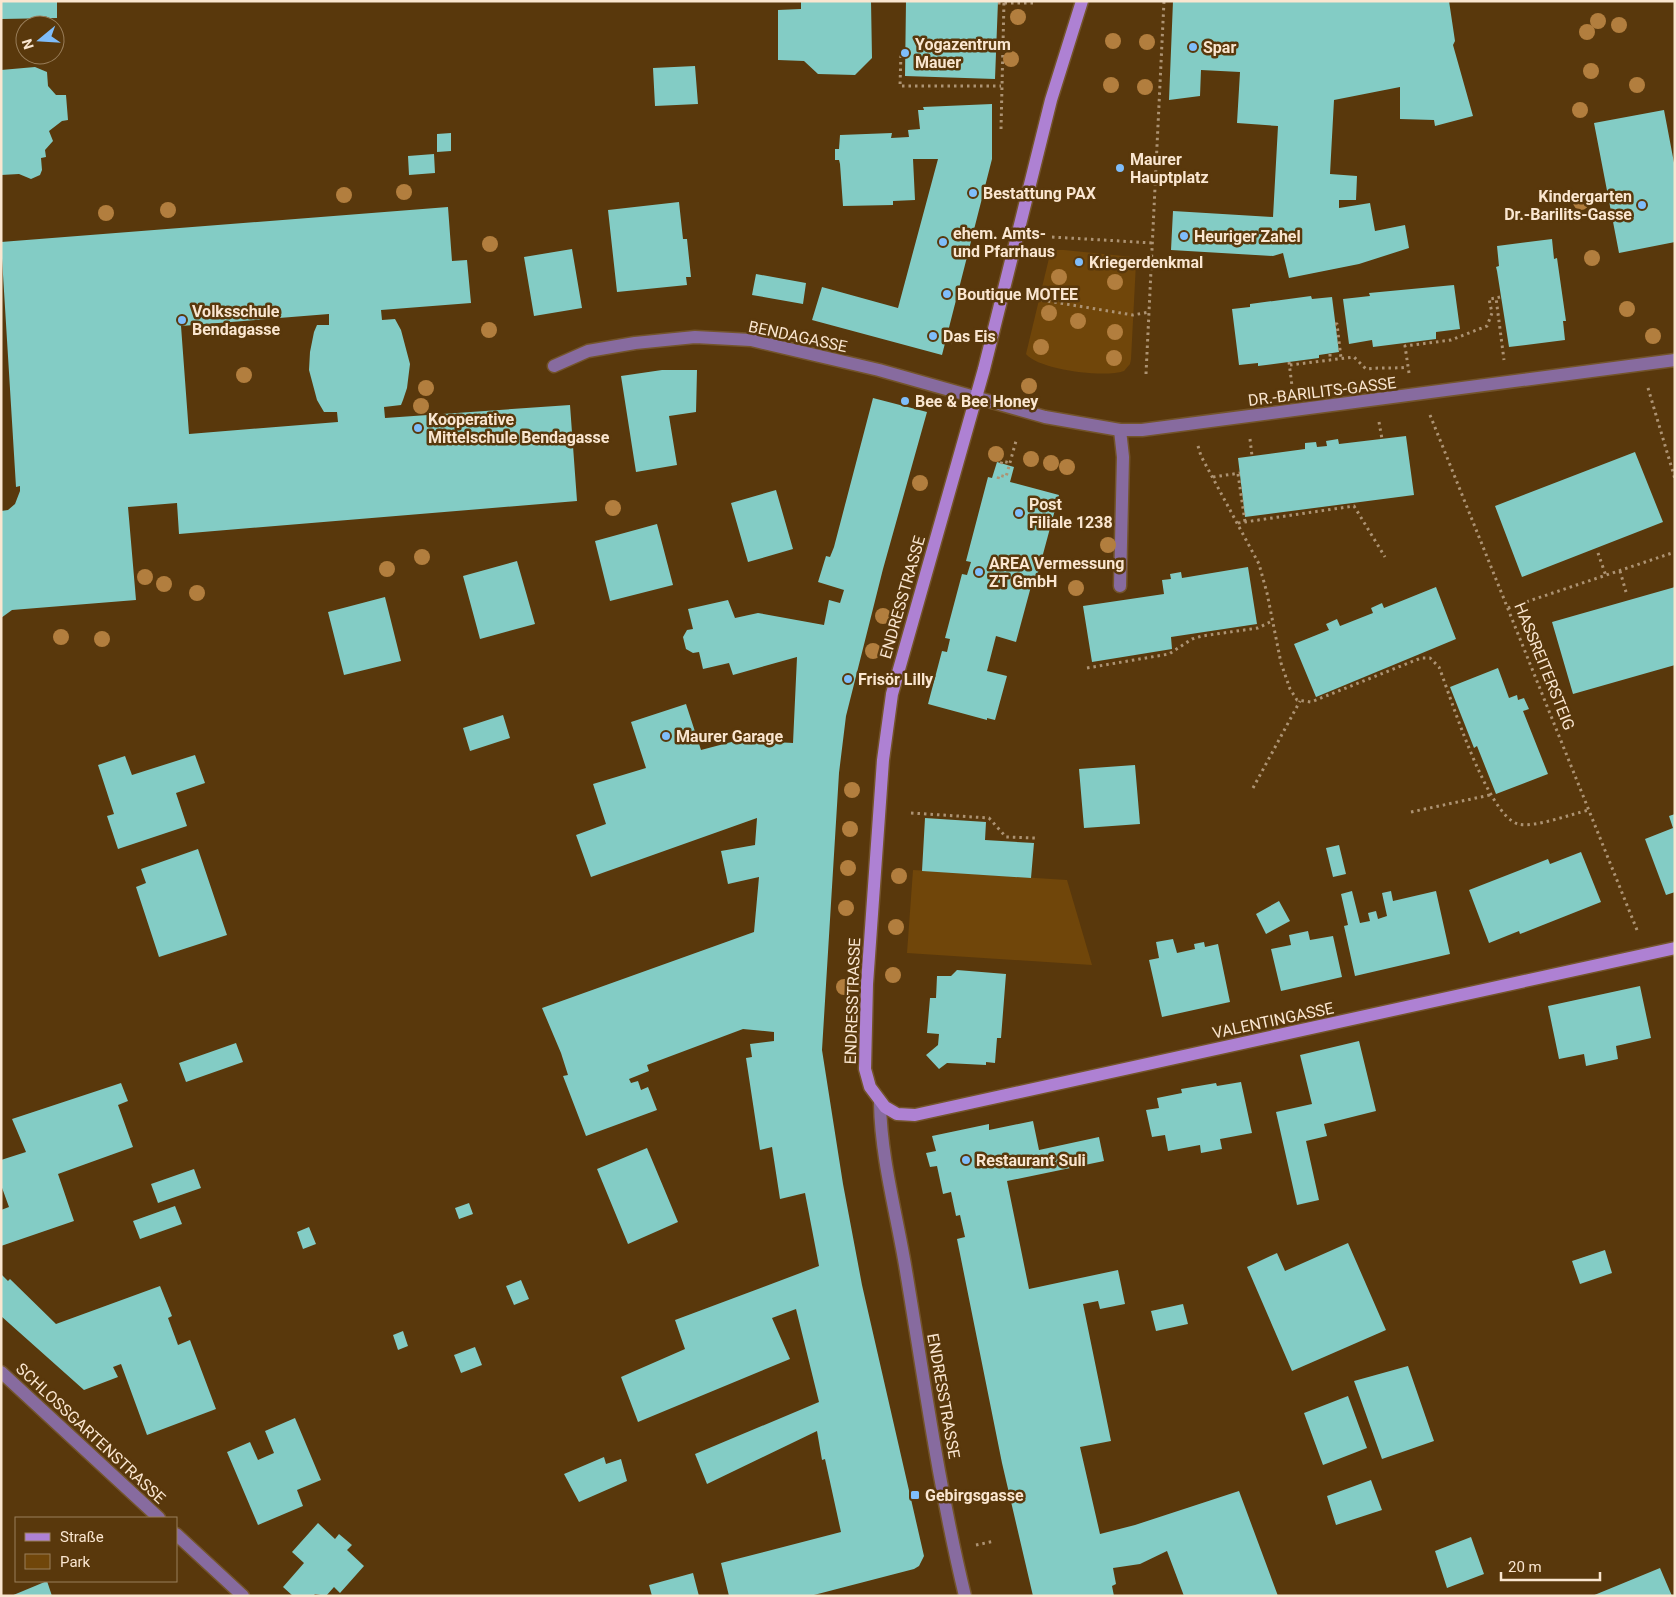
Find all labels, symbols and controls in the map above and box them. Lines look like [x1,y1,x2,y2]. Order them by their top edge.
north arrow [15,15,65,65]
place label: Yogazentrum Mauer [915,35,1011,72]
text: N [18,37,37,51]
place label: Spar [1203,38,1236,57]
marker: Spar [1187,41,1199,53]
marker: Yogazentrum Mauer [899,47,911,59]
place label: Maurer Hauptplatz [1130,150,1209,187]
marker: Maurer Hauptplatz [1114,162,1126,174]
place label: Bestattung PAX [983,184,1096,203]
marker: Bestattung PAX [967,187,979,199]
place label: Kindergarten Dr.-Barilits-Gasse [1504,187,1632,224]
marker: Kindergarten Dr.-Barilits-Gasse [1636,199,1648,211]
place label: ehem. Amts- und Pfarrhaus [953,224,1055,261]
place label: Heuriger Zahel [1194,227,1301,246]
marker: Heuriger Zahel [1178,230,1190,242]
marker: ehem. Amts- und Pfarrhaus [937,236,949,248]
place label: Kriegerdenkmal [1089,253,1203,272]
marker: Kriegerdenkmal [1073,256,1085,268]
place label: Boutique MOTEE [957,285,1078,304]
marker: Boutique MOTEE [941,288,953,300]
place label: Volksschule Bendagasse [192,302,281,339]
marker: Volksschule Bendagasse [176,314,188,326]
street label: BENDAGASSE [747,317,849,356]
place label: Das Eis [943,327,996,346]
marker: Das Eis [927,330,939,342]
street label: DR.-BARILITS-GASSE [1247,373,1397,410]
place label: Bee & Bee Honey [915,392,1039,411]
marker: Bee & Bee Honey [899,395,911,407]
place label: Kooperative Mittelschule Bendagasse [428,410,610,447]
marker: Kooperative Mittelschule Bendagasse [412,422,424,434]
place label: Post Filiale 1238 [1029,495,1113,532]
marker: Post Filiale 1238 [1013,507,1025,519]
street label: ENDRESSTRASSE [876,534,929,661]
place label: AREA Vermessung ZT GmbH [989,554,1124,591]
marker: AREA Vermessung ZT GmbH [973,566,985,578]
street label: HASSREITERSTEIG [1510,600,1579,733]
place label: Frisör Lilly [858,670,934,689]
marker: Frisör Lilly [842,673,854,685]
place label: Maurer Garage [676,727,783,746]
marker: Maurer Garage [660,730,672,742]
street label: ENDRESSTRASSE [841,937,864,1065]
street label: VALENTINGASSE [1211,998,1336,1043]
place label: Restaurant Suli [976,1151,1086,1170]
marker: Restaurant Suli [960,1154,972,1166]
street label: ENDRESSTRASSE [923,1332,964,1460]
street label: SCHLOSSGARTENSTRASSE [12,1359,169,1508]
place label: Gebirgsgasse [925,1486,1024,1505]
marker: Gebirgsgasse [909,1489,921,1501]
legend [15,1517,178,1582]
text: Straße [60,1528,104,1546]
scale bar [1501,1550,1600,1582]
text: Park [60,1553,91,1571]
text: 20 m [1508,1558,1542,1576]

